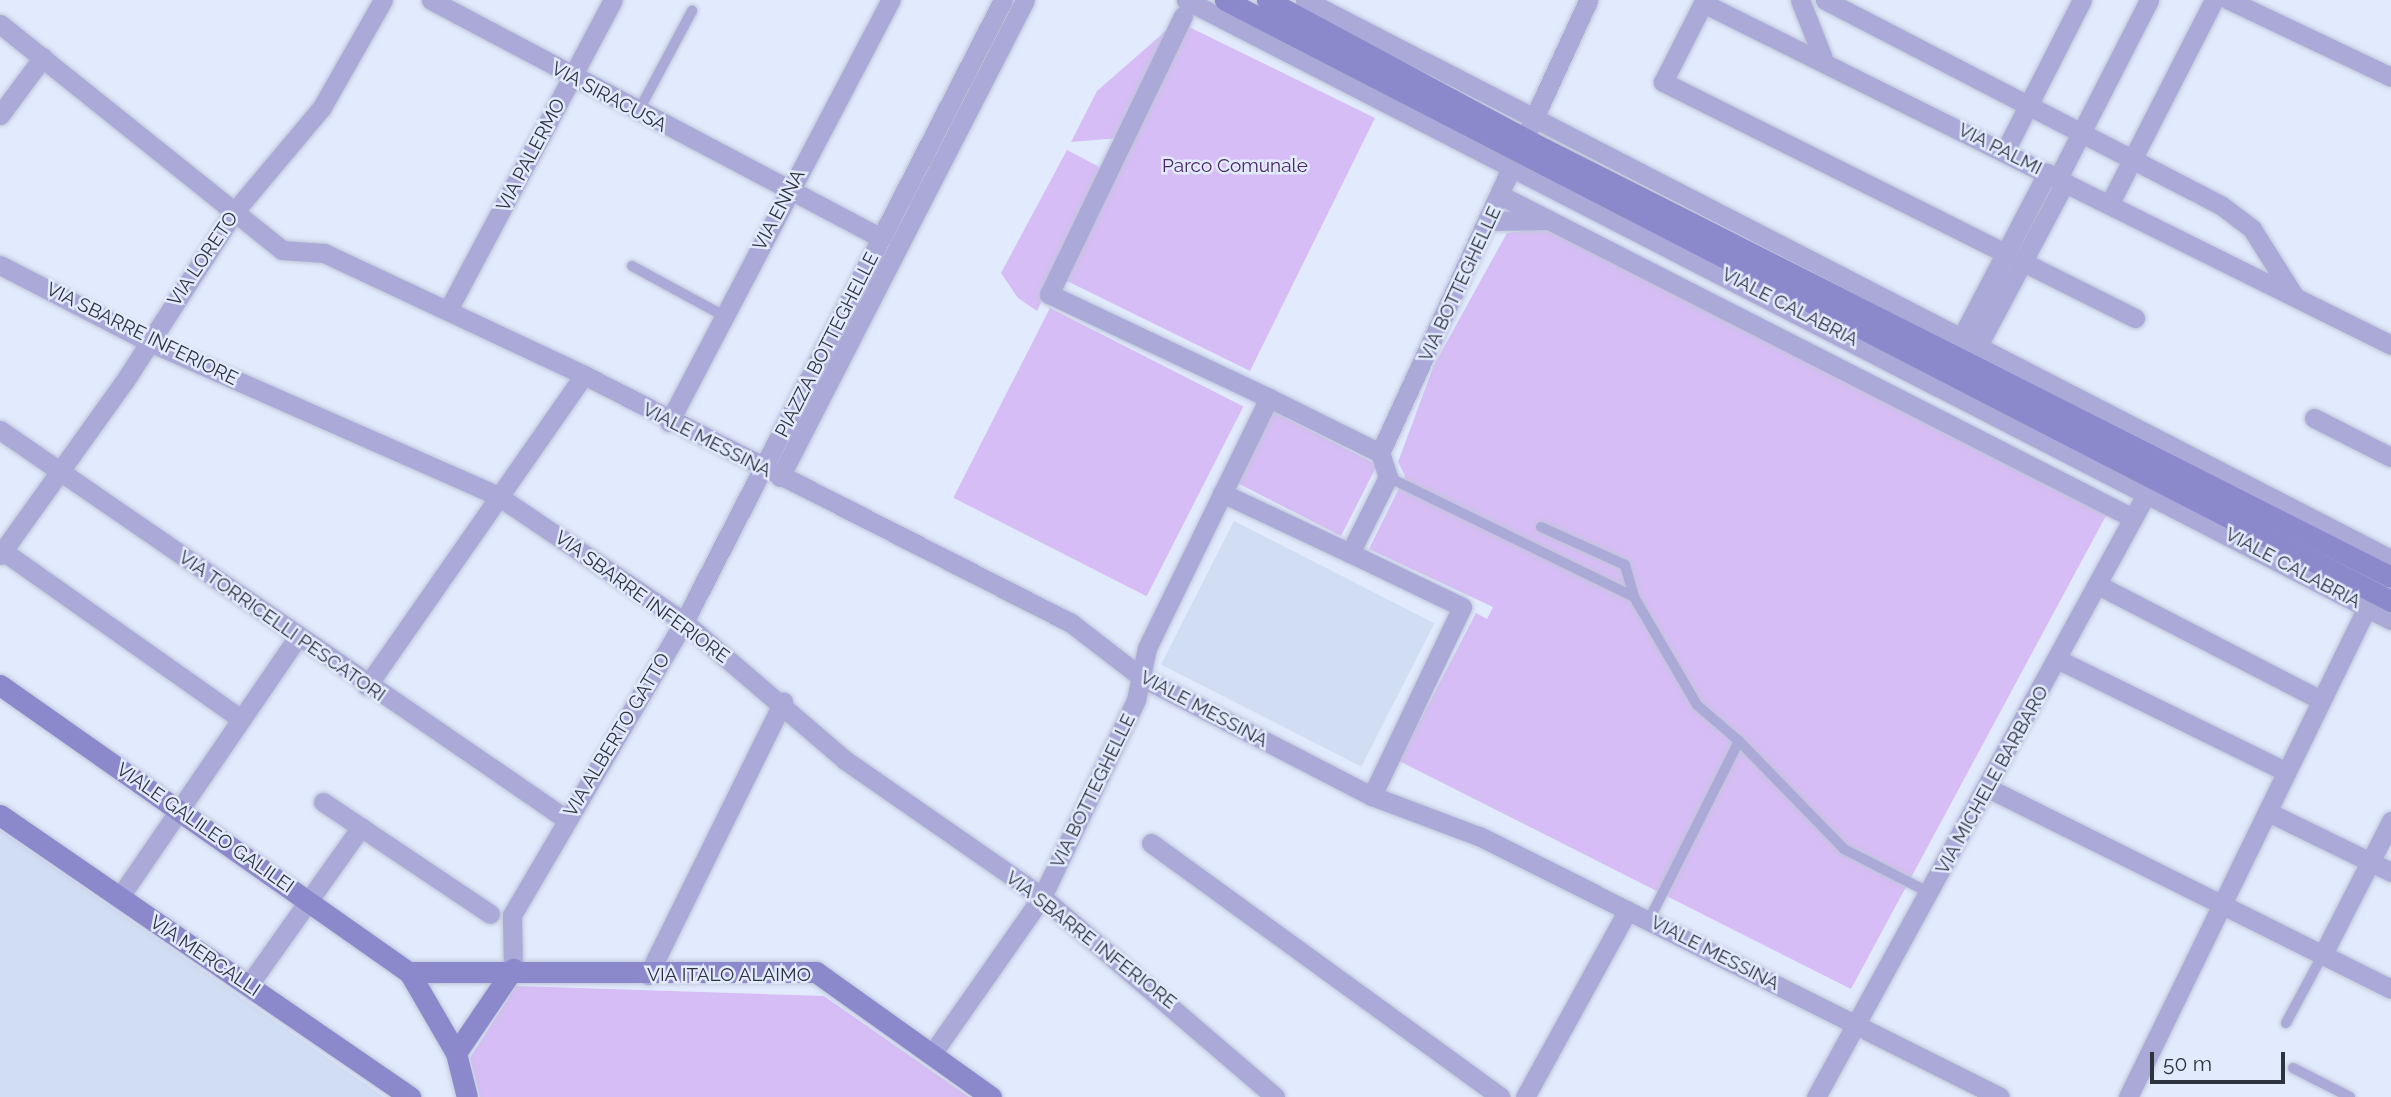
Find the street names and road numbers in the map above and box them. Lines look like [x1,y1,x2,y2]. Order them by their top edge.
street label: VIA SIRACUSA [547,57,671,137]
street label: VIA PALERMO [492,94,570,216]
street label: VIA PALMI [1954,118,2046,180]
street label: VIA ENNA [748,165,810,255]
street label: VIA BOTTEGHELLE [1414,203,1506,365]
street label: VIA LORETO [163,207,243,311]
street label: PIAZZA BOTTEGHELLE [770,249,884,441]
street label: VIALE CALABRIA [1718,263,1862,351]
street label: VIA SBARRE INFERIORE [42,278,242,390]
street label: VIALE MESSINA [639,398,775,482]
street label: VIALE CALABRIA [2221,523,2365,613]
street label: VIA SBARRE INFERIORE [550,526,734,668]
street label: VIA TORRICELLI PESCATORI [174,545,390,707]
street label: VIA ALBERTO GATTO [559,649,675,821]
street label: VIALE MESSINA [1136,666,1272,752]
street label: VIA MICHELE BARBARO [1931,682,2053,878]
street label: VIA BOTTEGHELLE [1046,710,1140,872]
street label: VIALE GALILEO GALILEI [112,758,298,898]
street label: VIA SBARRE INFERIORE [1001,866,1181,1014]
street label: VIA MERCALLI [145,911,265,1001]
street label: VIALE MESSINA [1647,911,1783,995]
street label: VIA ITALO ALAIMO [646,964,812,986]

